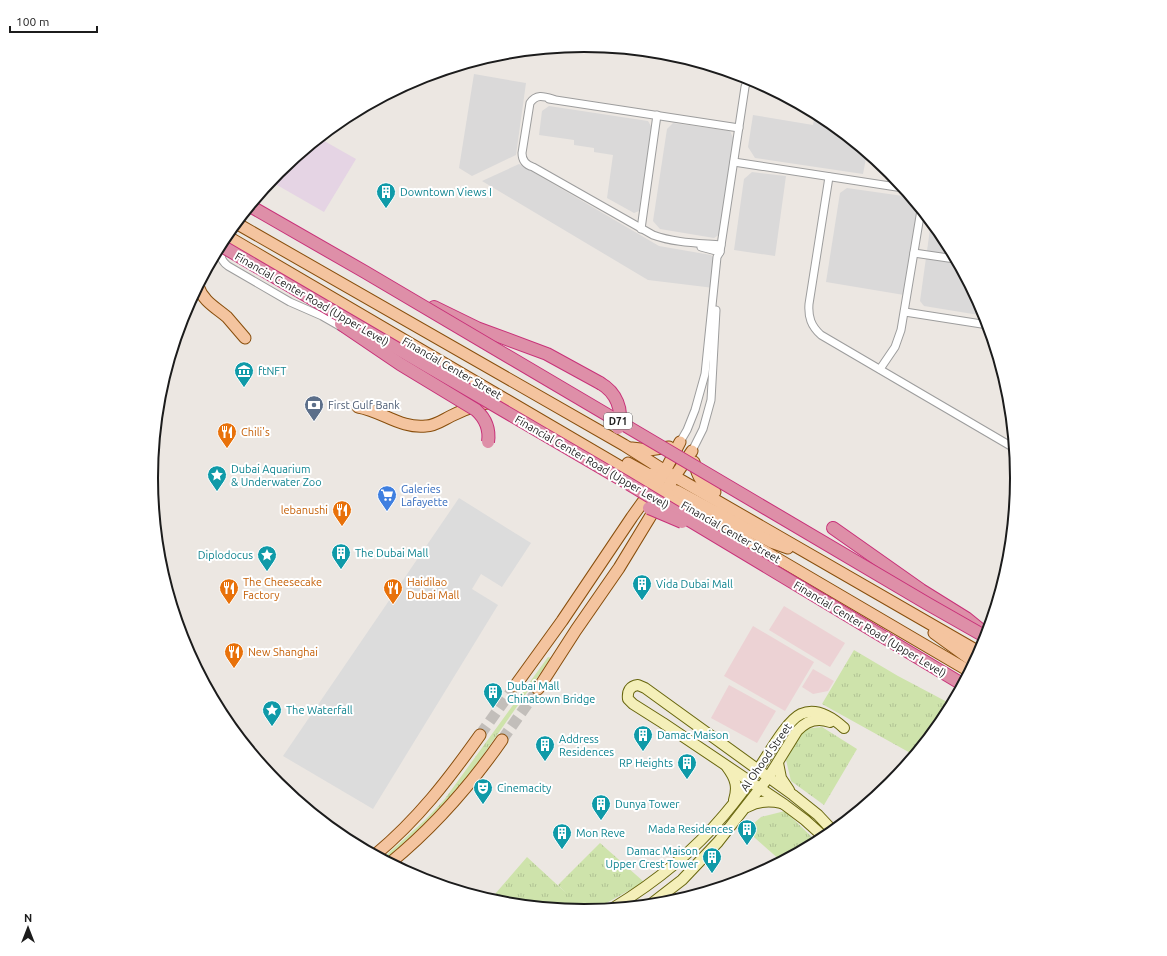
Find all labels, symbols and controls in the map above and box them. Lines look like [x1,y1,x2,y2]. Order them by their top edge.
scale bar [10,8,97,34]
text: 100 m [16,15,49,28]
building icon: Downtown Views I [375,181,397,209]
place label: Downtown Views I [400,186,492,198]
street label: Financial Center Road (Upper Level) [232,250,391,349]
street label: Financial Center Street [400,335,504,402]
museum icon: ftNFT [233,360,255,388]
place label: ftNFT [258,365,286,377]
bank icon: First Gulf Bank [303,394,325,422]
place label: First Gulf Bank [328,399,400,411]
street label: Financial Center Road (Upper Level) [512,413,671,512]
road number: D71 [604,413,632,429]
restaurant icon: Chili's [216,421,238,449]
place label: Chili's [241,426,270,438]
place label: Dubai Aquarium & Underwater Zoo [231,463,322,488]
place icon: Dubai Aquarium & Underwater Zoo [206,464,228,492]
place label: Galeries Lafayette [401,483,448,508]
supermarket icon: Galeries Lafayette [376,484,398,512]
restaurant icon: lebanushi [331,499,353,527]
street label: Financial Center Street [679,499,783,566]
place label: lebanushi [281,504,328,516]
building icon: The Dubai Mall [330,542,352,570]
place icon: Diplodocus [256,544,278,572]
place label: The Dubai Mall [355,547,428,559]
place label: Diplodocus [198,549,253,561]
building icon: Vida Dubai Mall [631,573,653,601]
place label: The Cheesecake Factory [243,576,322,601]
place label: Haidilao Dubai Mall [407,576,459,601]
restaurant icon: The Cheesecake Factory [218,577,240,605]
restaurant icon: Haidilao Dubai Mall [382,577,404,605]
place label: Vida Dubai Mall [656,578,733,590]
street label: Financial Center Road (Upper Level) [791,579,948,680]
restaurant icon: New Shanghai [223,641,245,669]
place label: New Shanghai [248,646,318,658]
place label: Dubai Mall Chinatown Bridge [507,680,595,705]
building icon: Dubai Mall Chinatown Bridge [482,681,504,709]
place icon: The Waterfall [261,699,283,727]
place label: The Waterfall [286,704,353,716]
street label: Al Ohood Street [738,720,794,793]
building icon: Damac Maison [632,724,654,752]
place label: Damac Maison [657,729,729,741]
place label: Address Residences [559,733,614,758]
building icon: Address Residences [534,734,556,762]
building icon: RP Heights [676,752,698,780]
place label: RP Heights [619,757,673,769]
theatre icon: Cinemacity [472,777,494,805]
place label: Cinemacity [497,782,552,794]
building icon: Dunya Tower [590,793,612,821]
place label: Dunya Tower [615,798,680,810]
building icon: Mada Residences [736,818,758,846]
building icon: Mon Reve [551,822,573,850]
place label: Mada Residences [648,823,733,835]
place label: Mon Reve [576,827,625,839]
place label: Damac Maison Upper Crest Tower [605,845,699,870]
building icon: Damac Maison Upper Crest Tower [701,846,723,874]
north arrow [8,908,48,948]
text: N [24,912,32,924]

